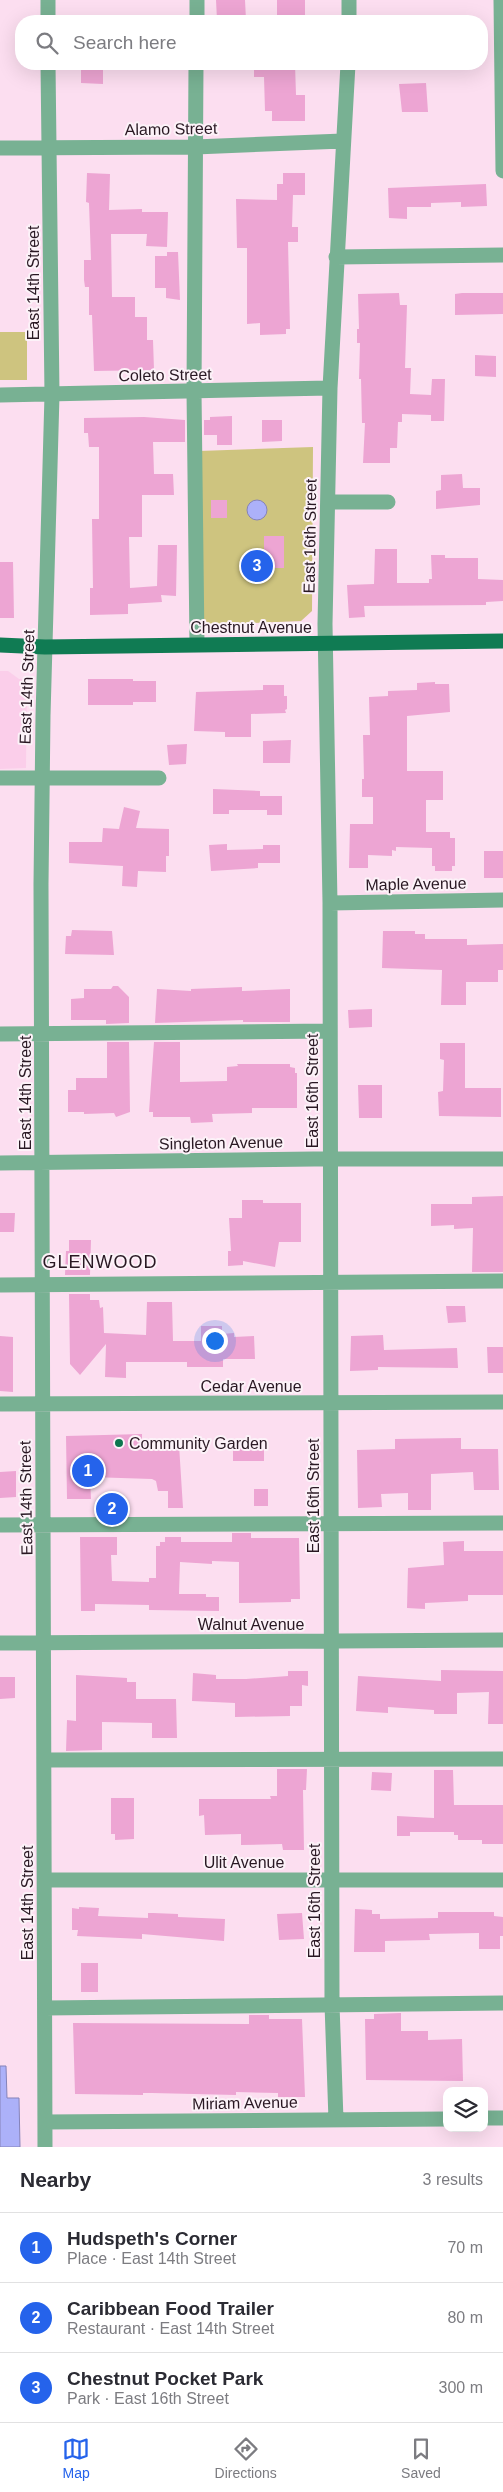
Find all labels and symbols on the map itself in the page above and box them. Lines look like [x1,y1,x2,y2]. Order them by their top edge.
street label: Alamo Street [125,120,218,138]
street label: East 14th Street [25,225,42,340]
street label: Coleto Street [118,366,212,384]
street label: East 16th Street [301,478,320,594]
pin: 3 [241,547,273,585]
street label: Chestnut Avenue [190,619,312,636]
street label: East 14th Street [17,629,38,745]
street label: Maple Avenue [365,875,467,893]
street label: East 16th Street [304,1033,321,1148]
street label: East 14th Street [17,1035,34,1150]
street label: Singleton Avenue [159,1133,283,1153]
district label: GLENWOOD [42,1252,158,1272]
your location [202,1328,228,1354]
street label: Cedar Avenue [200,1378,302,1395]
place label: Community Garden [129,1435,268,1452]
marker: Community Garden [113,1437,125,1449]
street label: East 16th Street [305,1438,322,1553]
street label: East 14th Street [16,1440,35,1556]
pin: 1 [72,1452,104,1490]
pin: 2 [96,1490,128,1528]
street label: Walnut Avenue [198,1616,304,1633]
street label: East 16th Street [306,1843,323,1958]
street label: East 14th Street [19,1845,36,1960]
street label: Ulit Avenue [204,1854,284,1871]
street label: Miriam Avenue [192,2094,298,2112]

